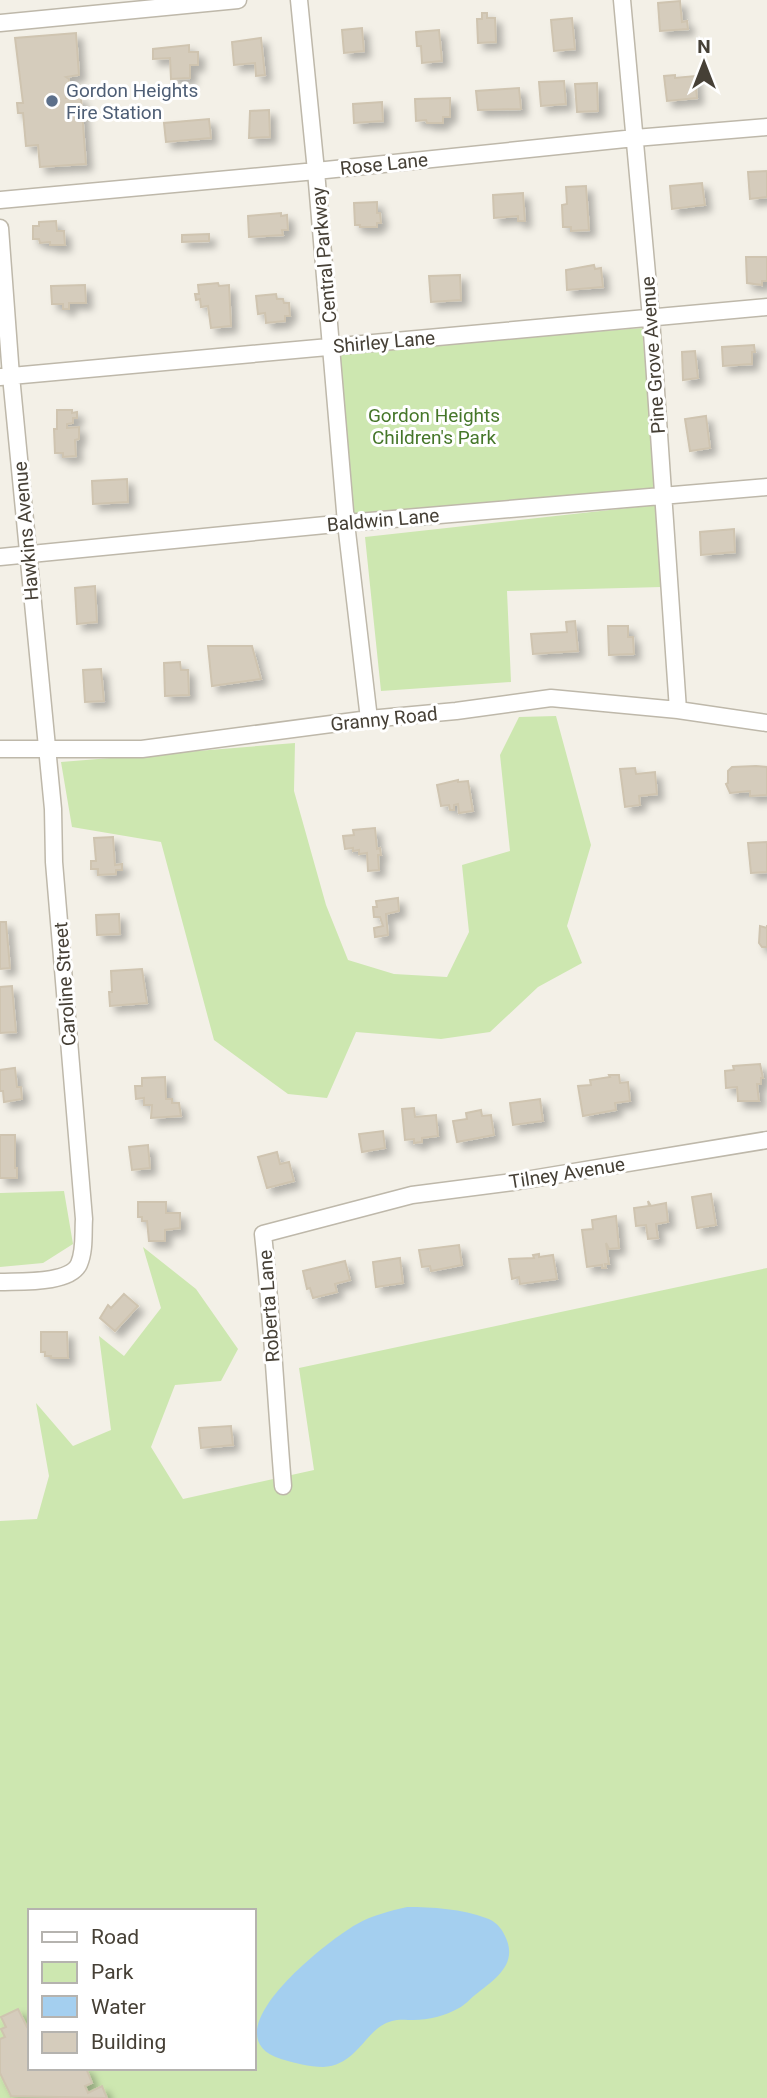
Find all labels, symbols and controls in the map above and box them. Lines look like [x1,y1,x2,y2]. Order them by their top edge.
north arrow [669,28,739,98]
text: N [697,35,711,58]
place label: Gordon Heights Fire Station [66,79,198,124]
marker: Gordon Heights Fire Station [44,93,60,109]
street label: Rose Lane [339,148,429,180]
street label: Central Parkway [307,186,341,324]
street label: Pine Grove Avenue [636,275,670,435]
street label: Shirley Lane [332,326,436,358]
park label: Gordon Heights Children's Park [368,404,500,449]
street label: Hawkins Avenue [8,460,44,602]
street label: Baldwin Lane [326,504,440,536]
street label: Granny Road [329,702,439,736]
street label: Caroline Street [49,921,81,1047]
street label: Tilney Avenue [507,1153,627,1193]
street label: Roberta Lane [254,1249,284,1363]
legend [28,1909,256,2070]
text: Road [91,1925,139,1949]
text: Park [91,1960,134,1984]
text: Water [91,1995,146,2019]
text: Building [91,2030,166,2054]

